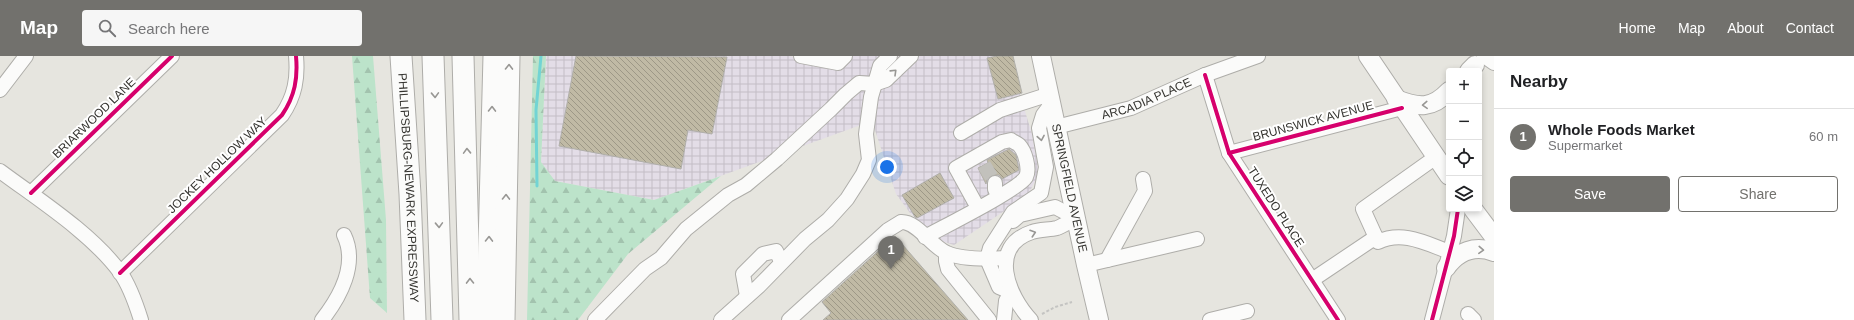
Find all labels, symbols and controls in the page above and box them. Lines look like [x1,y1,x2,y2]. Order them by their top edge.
search box [82,10,362,46]
text: Map [20,17,58,38]
icon: search [96,17,118,39]
text: Search here [128,20,210,37]
text: Home [1619,20,1656,36]
text: Map [1678,20,1705,36]
text: About [1727,20,1764,36]
text: Contact [1786,20,1834,36]
one-way arrow [505,64,513,70]
map controls [1446,68,1482,212]
button: + [1446,68,1482,104]
one-way arrow [889,69,897,77]
text: Nearby [1510,72,1568,91]
street label: PHILLIPSBURG-NEWARK EXPRESSWAY [395,73,421,303]
street label: BRIARWOOD LANE [50,75,138,161]
street label: ARCADIA PLACE [1100,75,1194,122]
one-way arrow [430,92,439,98]
street label: BRUNSWICK AVENUE [1251,98,1375,144]
one-way arrow [1422,100,1428,109]
button: − [1446,104,1482,140]
one-way arrow [488,106,497,112]
street label: JOCKEY HOLLOW WAY [164,114,270,216]
text: Whole Foods Market [1548,121,1695,138]
street label: SPRINGFIELD AVENUE [1049,122,1090,254]
text: 1 [1519,129,1527,144]
text: 60 m [1809,129,1838,144]
one-way arrow [1036,135,1044,142]
text: Supermarket [1548,138,1622,153]
button: locate [1446,140,1482,176]
one-way arrow [462,148,471,154]
your location [877,157,897,177]
street label: TUXEDO PLACE [1245,164,1307,250]
button: layers [1446,176,1482,212]
button: Save [1510,176,1670,212]
button: Share [1678,176,1838,212]
one-way arrow [502,194,510,200]
one-way arrow [435,222,444,228]
one-way arrow [1030,229,1037,238]
one-way arrow [485,236,494,242]
pin: 1 [878,236,904,269]
one-way arrow [1478,245,1484,254]
one-way arrow [466,278,474,284]

